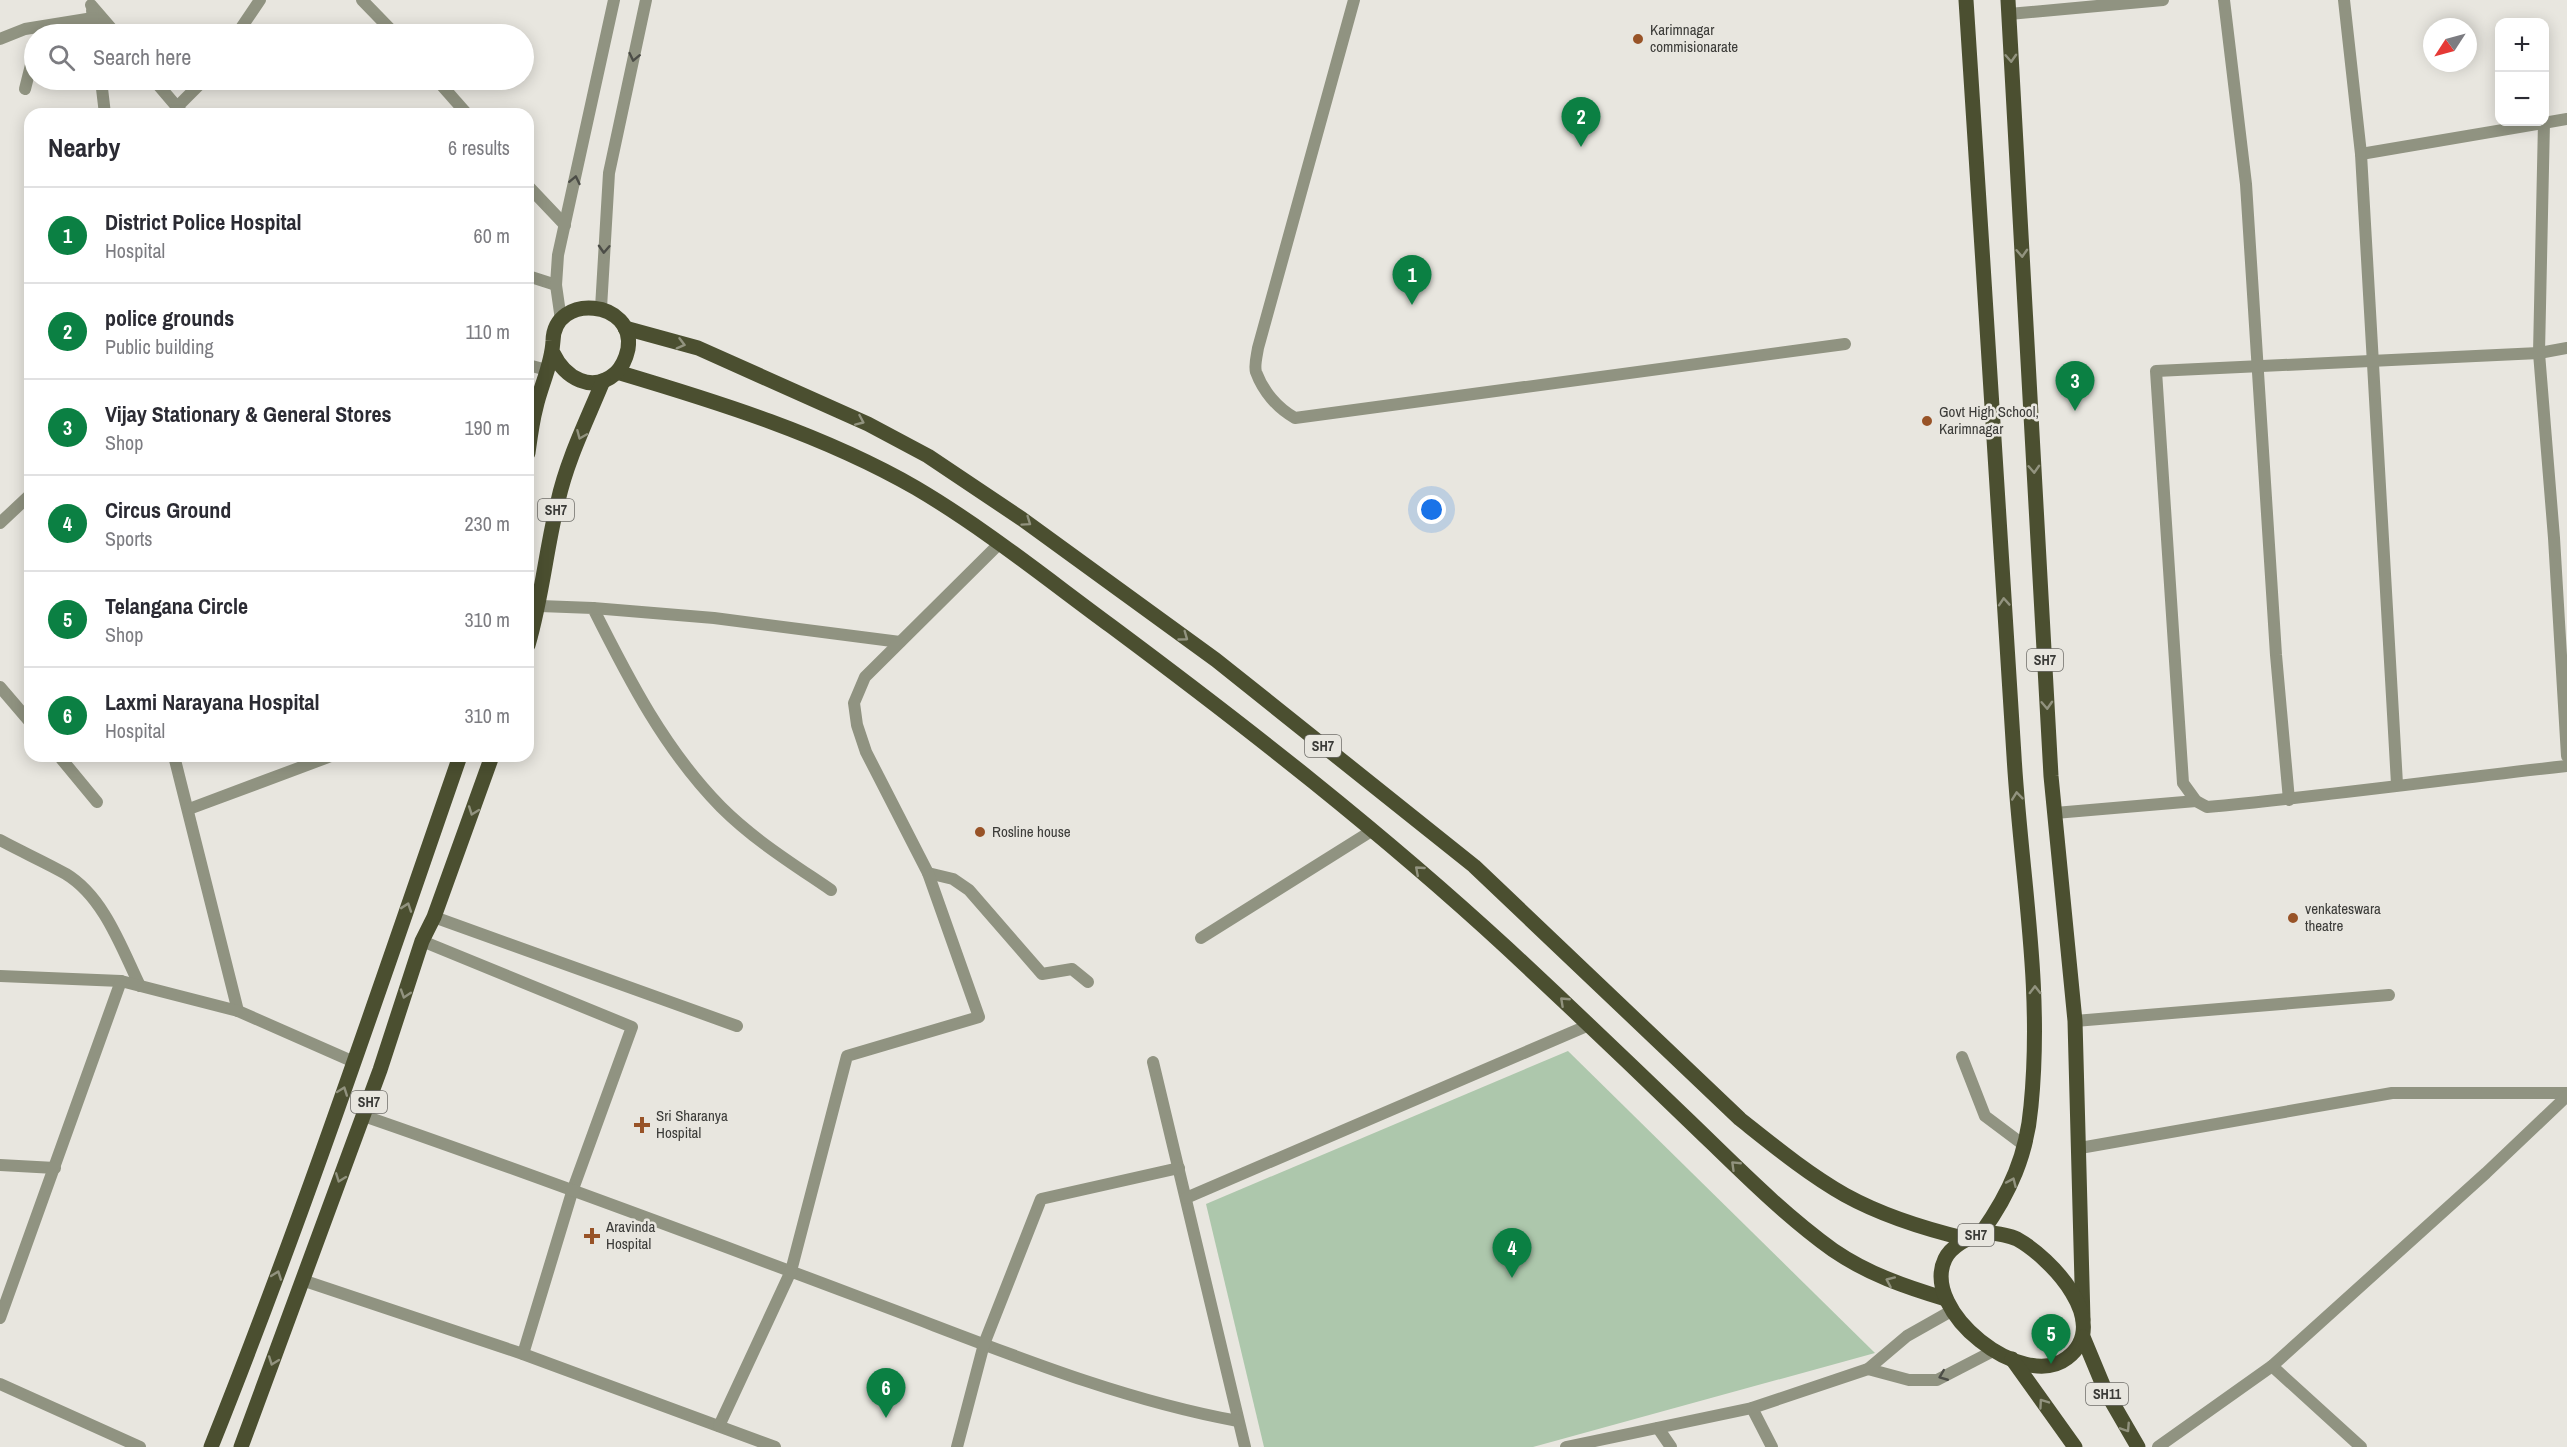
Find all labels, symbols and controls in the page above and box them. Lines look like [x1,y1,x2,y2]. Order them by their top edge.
north arrow [2423,18,2477,72]
map controls [2495,18,2549,126]
button: + [2495,18,2549,72]
place label: Karimnagar commisionarate [1650,19,1738,57]
search box [24,24,534,90]
marker: Karimnagar commisionarate [1631,32,1645,46]
icon: search [45,41,78,74]
text: Search here [93,42,191,72]
one-way arrow [628,52,641,62]
one-way arrow [2004,54,2017,63]
button: − [2495,72,2549,126]
pin: 2 [1562,98,1600,147]
text: Nearby [48,130,120,165]
text: 6 results [448,134,510,161]
one-way arrow [568,175,581,185]
text: District Police Hospital [105,207,302,237]
text: 1 [63,222,72,249]
text: 60 m [474,222,510,249]
text: Hospital [105,237,165,264]
one-way arrow [598,245,611,254]
one-way arrow [2015,249,2028,258]
pin: 1 [1392,256,1432,305]
text: police grounds [105,303,234,333]
text: 2 [63,318,72,345]
text: 110 m [466,318,510,345]
text: Public building [105,333,214,360]
one-way arrow [676,336,686,349]
pin: 3 [2056,362,2094,411]
text: Vijay Stationary & General Stores [105,399,391,429]
place label: Govt High School, Karimnagar [1939,401,2039,439]
one-way arrow [854,413,865,425]
text: 3 [63,414,72,441]
text: 190 m [464,414,510,441]
marker: Govt High School, Karimnagar [1920,414,1934,428]
one-way arrow [576,428,588,439]
text: Shop [105,429,143,456]
one-way arrow [2028,464,2041,473]
text: Circus Ground [105,495,231,525]
your location [1417,495,1446,524]
road number: SH7 [538,499,574,521]
text: 4 [63,510,72,537]
text: 230 m [464,510,510,537]
one-way arrow [1020,515,1031,526]
text: Sports [105,525,152,552]
text: Telangana Circle [105,591,248,621]
one-way arrow [1998,597,2011,606]
text: 5 [63,606,72,633]
text: 310 m [464,606,510,633]
text: Shop [105,621,143,648]
one-way arrow [1178,629,1189,640]
road number: SH7 [2027,649,2063,671]
text: Laxmi Narayana Hospital [105,687,320,717]
one-way arrow [2041,701,2054,710]
text: 6 [63,702,72,729]
text: 310 m [464,702,510,729]
text: Hospital [105,717,165,744]
road number: SH7 [1305,735,1341,757]
one-way arrow [2011,792,2024,801]
one-way arrow [467,805,480,816]
place label: Rosline house [992,821,1071,842]
marker: Rosline house [973,825,987,839]
one-way arrow [1415,866,1426,877]
place label: venkateswara theatre [2305,898,2381,936]
one-way arrow [400,902,413,913]
marker: venkateswara theatre [2286,911,2300,925]
one-way arrow [2029,986,2041,995]
one-way arrow [400,988,412,999]
one-way arrow [1560,997,1570,1008]
one-way arrow [336,1086,348,1097]
road number: SH7 [351,1091,387,1113]
place label: Sri Sharanya Hospital [656,1105,728,1143]
marker: Sri Sharanya Hospital [633,1116,651,1134]
one-way arrow [1731,1161,1741,1172]
one-way arrow [335,1171,347,1182]
one-way arrow [2005,1178,2017,1189]
place label: Aravinda Hospital [605,1216,655,1254]
road number: SH7 [1958,1224,1994,1246]
marker: Aravinda Hospital [583,1227,601,1245]
pin: 4 [1492,1228,1532,1278]
one-way arrow [269,1270,282,1281]
one-way arrow [1886,1276,1897,1288]
pin: 5 [2032,1314,2070,1364]
one-way arrow [267,1355,280,1365]
pin: 6 [866,1368,906,1418]
one-way arrow [1938,1369,1949,1381]
road number: SH11 [2086,1383,2128,1405]
one-way arrow [2039,1399,2050,1410]
one-way arrow [2118,1422,2130,1432]

